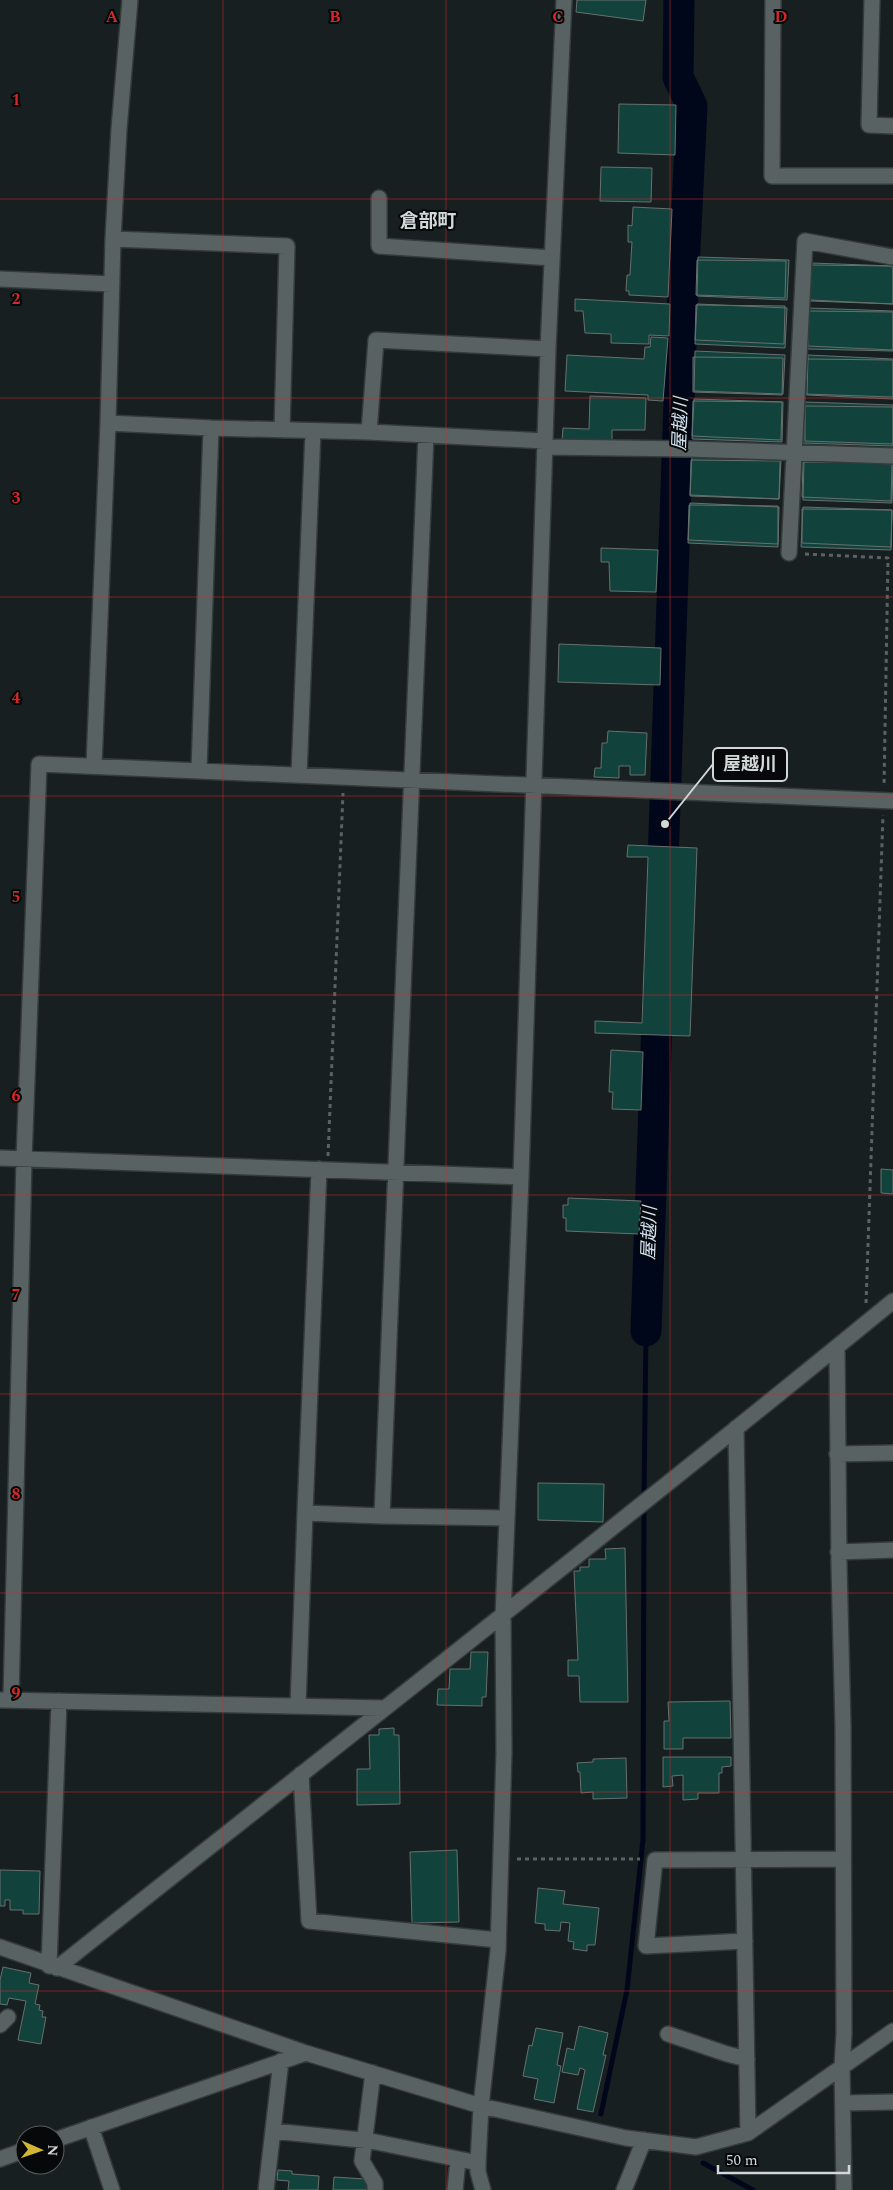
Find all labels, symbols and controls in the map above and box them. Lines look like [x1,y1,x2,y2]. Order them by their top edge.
text: A [106,5,119,29]
text: B [329,5,341,29]
text: C [552,5,564,29]
text: D [775,5,788,29]
text: 1 [12,88,20,112]
district label: 倉部町 [399,207,457,236]
text: 2 [12,287,21,311]
water label: 屋越川 [666,395,695,451]
text: 3 [12,486,21,510]
text: 4 [12,686,21,710]
callout: 屋越川 [713,748,787,781]
text: 屋越川 [723,751,777,778]
text: 5 [12,885,20,909]
text: 6 [12,1084,21,1108]
water label: 屋越川 [635,1204,664,1260]
text: 7 [12,1283,21,1307]
text: 8 [12,1482,21,1506]
text: 9 [12,1681,21,1705]
north arrow [15,2125,65,2175]
scale bar [718,2142,849,2174]
text: N [42,2144,63,2157]
text: 50 m [726,2149,758,2172]

